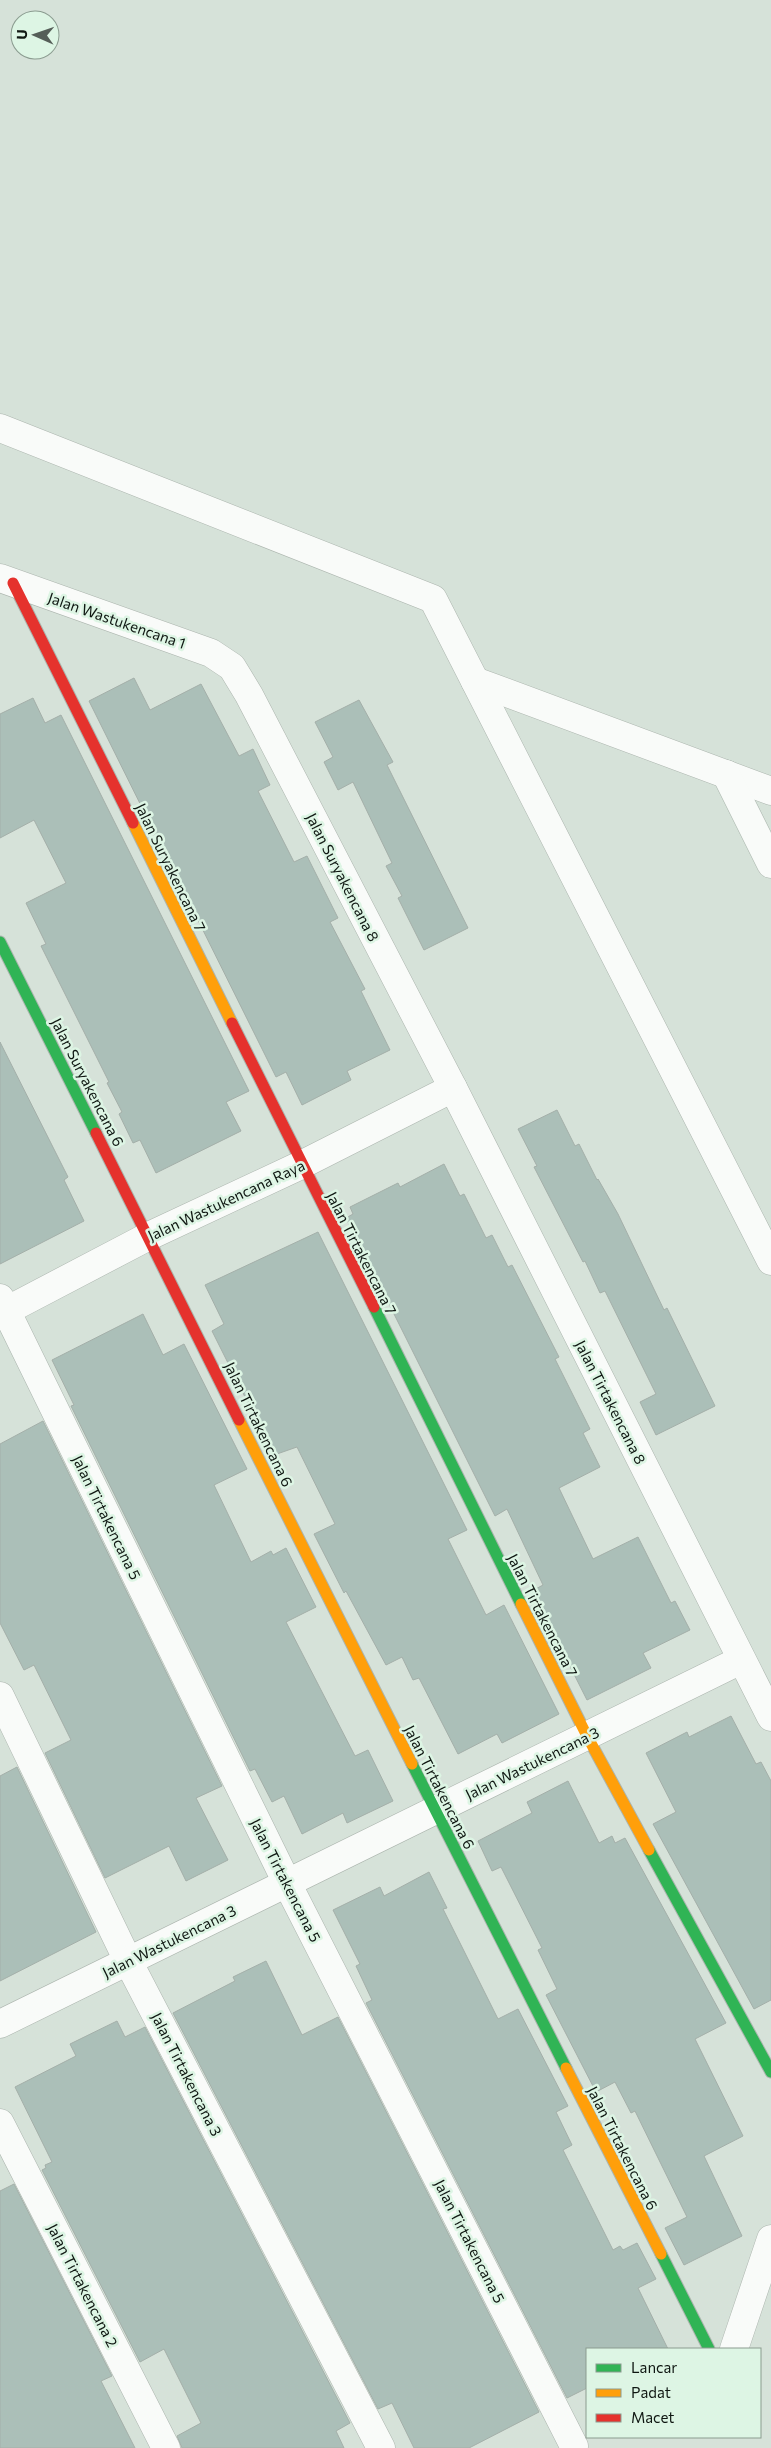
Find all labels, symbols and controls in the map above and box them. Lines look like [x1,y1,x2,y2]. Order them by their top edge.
north arrow [10,10,60,60]
text: U [13,29,30,40]
street label: Jalan Wastukencana 1 [46,588,188,652]
street label: Jalan Suryakencana 7 [132,800,210,934]
street label: Jalan Suryakencana 8 [303,810,383,944]
street label: Jalan Suryakencana 6 [48,1015,128,1149]
street label: Jalan Wastukencana Raya [145,1156,307,1244]
street label: Jalan Tirtakencana 7 [323,1189,401,1318]
street label: Jalan Tirtakencana 8 [572,1337,650,1467]
street label: Jalan Tirtakencana 6 [221,1359,297,1489]
street label: Jalan Tirtakencana 5 [69,1452,145,1582]
street label: Jalan Tirtakencana 7 [504,1551,582,1680]
street label: Jalan Tirtakencana 6 [401,1722,479,1852]
street label: Jalan Wastukencana 3 [462,1723,602,1803]
street label: Jalan Tirtakencana 5 [247,1815,325,1945]
street label: Jalan Wastukencana 3 [99,1901,239,1981]
street label: Jalan Tirtakencana 3 [148,2009,226,2139]
street label: Jalan Tirtakencana 6 [584,2083,662,2213]
street label: Jalan Tirtakencana 5 [431,2176,509,2306]
street label: Jalan Tirtakencana 2 [44,2220,122,2350]
legend [586,2348,761,2438]
text: Lancar [631,2358,677,2376]
text: Padat [631,2383,671,2401]
text: Macet [631,2408,674,2426]

